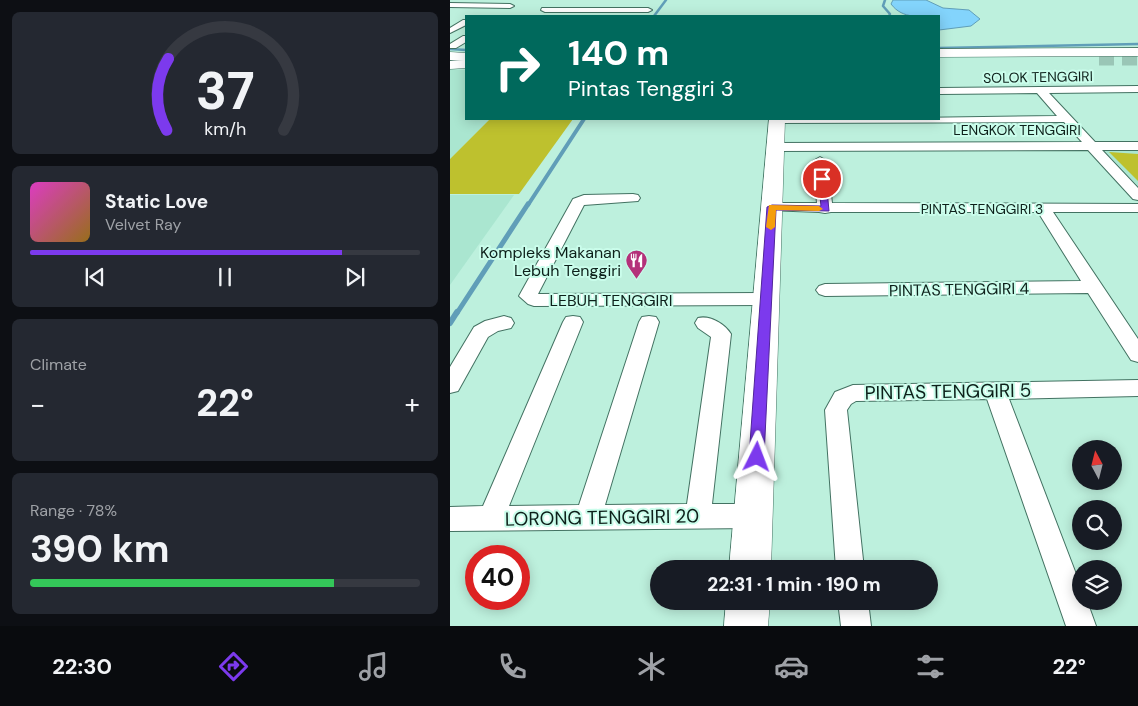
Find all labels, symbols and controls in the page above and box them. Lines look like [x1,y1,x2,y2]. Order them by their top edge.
text: 140 m [568,30,669,76]
icon: right [485,35,550,100]
text: 37 [196,57,254,125]
street label: SOLOK TENGGIRI [983,67,1093,87]
text: Pintas Tenggiri 3 [568,74,734,103]
text: km/h [204,117,246,141]
street label: LENGKOK TENGGIRI [953,121,1081,139]
pin [801,158,843,200]
icon: arrive [808,165,836,193]
text: Static Love [105,189,208,214]
street label: PINTAS TENGGIRI 3 [921,200,1043,218]
text: Velvet Ray [105,214,181,235]
place label: Kompleks Makanan Lebuh Tenggiri [480,242,621,281]
restaurant icon: Kompleks Makanan Lebuh Tenggiri [625,249,649,280]
icon: previous [81,263,109,291]
icon: pause [211,263,239,291]
icon: next [341,263,369,291]
street label: PINTAS TENGGIRI 4 [889,278,1030,301]
street label: LEBUH TENGGIRI [549,290,673,311]
text: Climate [30,354,87,375]
text: 22° [196,378,254,428]
street label: PINTAS TENGGIRI 5 [865,378,1032,405]
text: − [30,386,45,423]
text: + [405,386,420,423]
position arrow [730,430,782,482]
north arrow [1072,440,1122,490]
map controls [1072,440,1122,610]
text: Range · 78% [30,500,117,521]
button: search [1072,500,1122,550]
street label: LORONG TENGGIRI 20 [505,503,699,532]
text: 390 km [30,524,170,574]
speed limit sign: 40 [465,545,530,610]
button: layers [1072,560,1122,610]
text: 22:31 · 1 min · 190 m [707,572,881,597]
icon: directions [216,649,251,684]
icon: music [356,649,391,684]
icon: phone [495,649,530,684]
icon: climate [634,649,669,684]
icon: car [774,649,809,684]
icon: filters [913,649,948,684]
text: 22:30 [52,652,112,681]
text: 22° [1052,652,1086,681]

